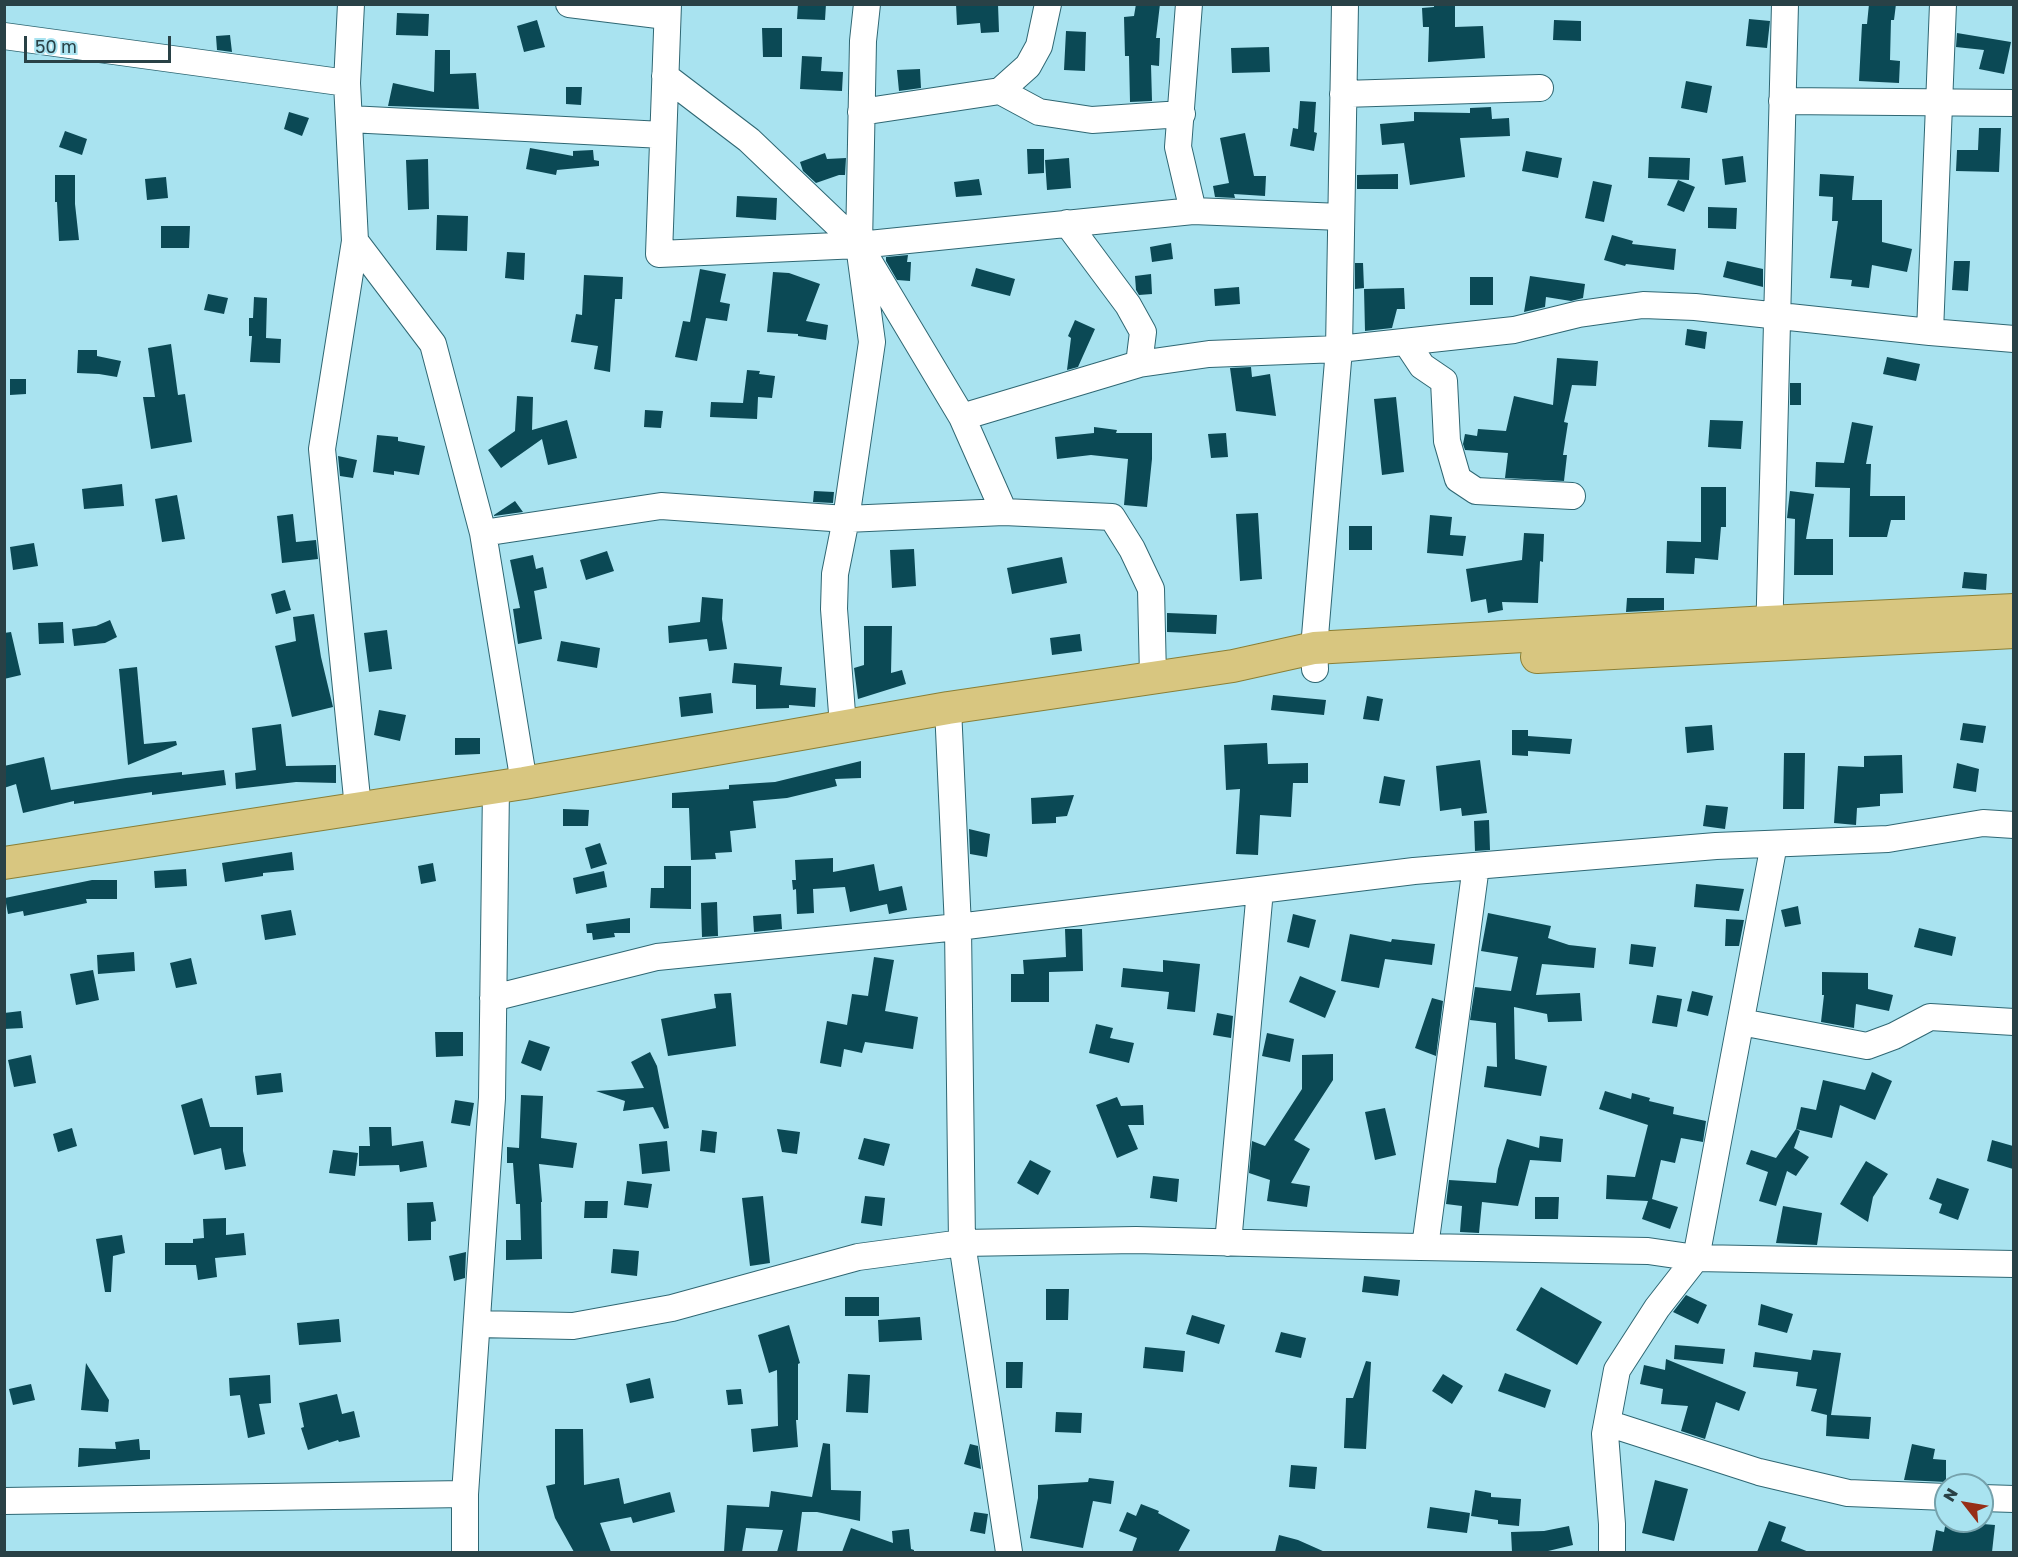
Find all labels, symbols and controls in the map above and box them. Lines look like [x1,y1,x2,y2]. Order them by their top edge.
scale bar [27,24,174,62]
text: 50 m [35,35,77,57]
north arrow [1934,1473,1994,1533]
text: N [1939,1484,1962,1505]

